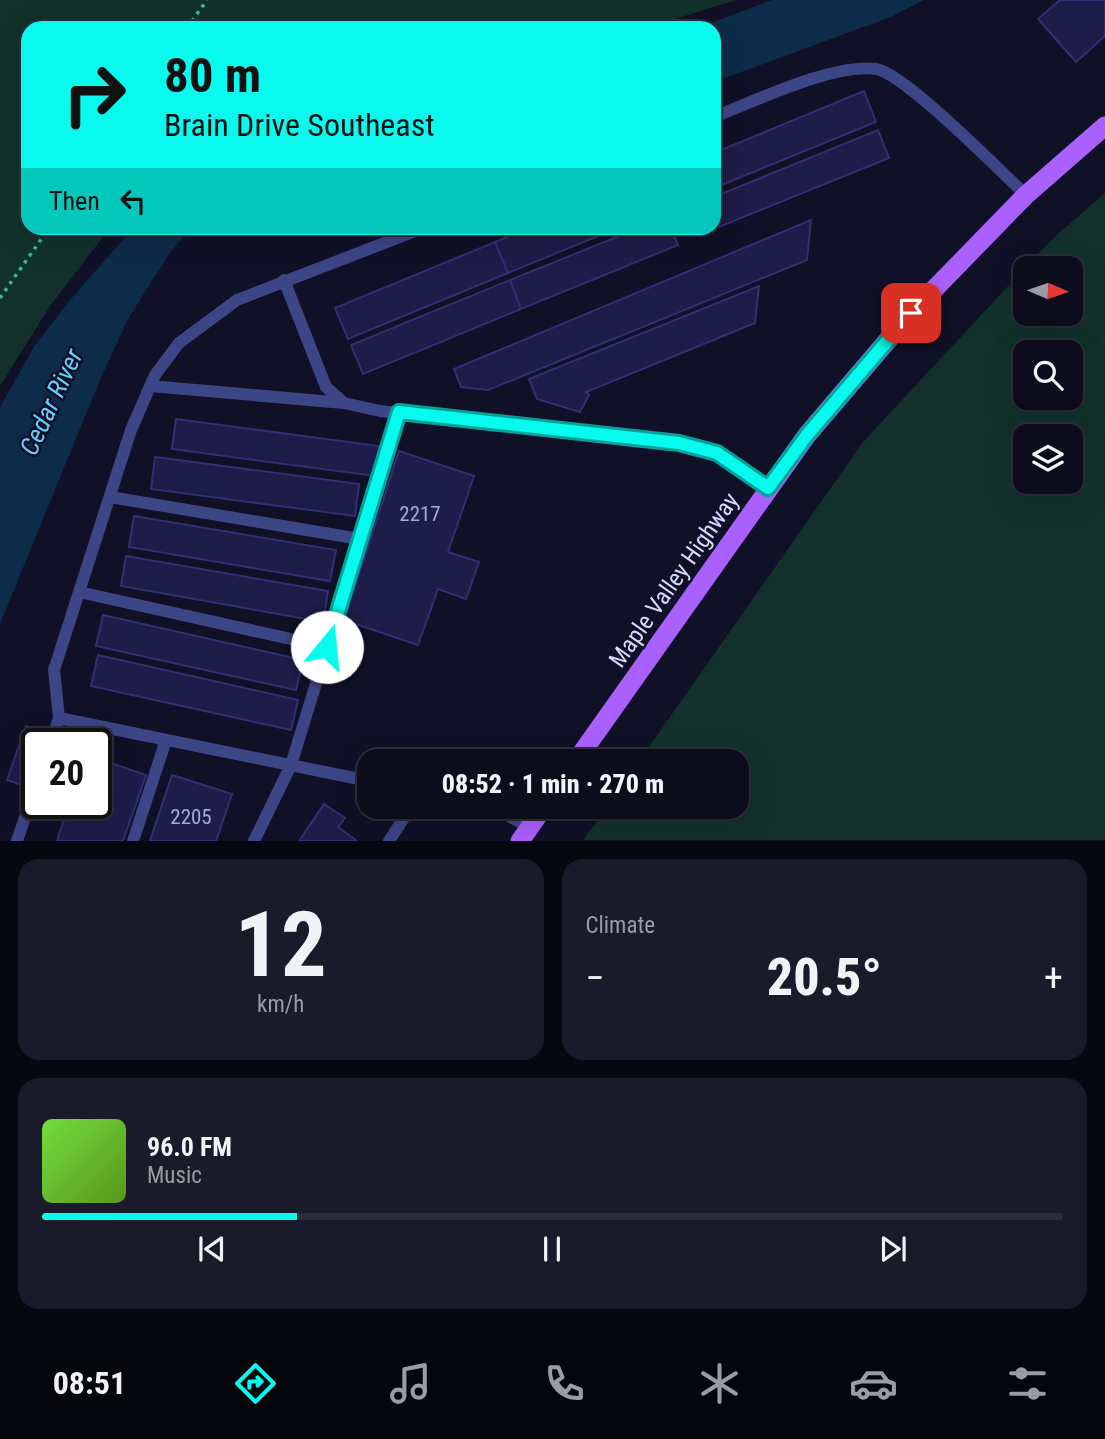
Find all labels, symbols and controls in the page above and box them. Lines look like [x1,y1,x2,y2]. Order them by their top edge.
text: 80 m [164,47,261,104]
icon: right [49,49,140,140]
text: Brain Drive Southeast [164,106,435,144]
icon: left [114,182,152,220]
text: Then [49,186,100,216]
north arrow [1013,256,1083,326]
map controls [1013,256,1083,494]
pin [881,283,941,343]
icon: arrive [892,294,930,332]
button: search [1013,340,1083,410]
water label: Cedar River [13,343,89,460]
button: layers [1013,424,1083,494]
street label: Maple Valley Highway [603,487,745,673]
house number: 2217 [399,502,441,526]
position arrow [290,610,364,684]
speed limit sign: 20 [21,728,112,819]
text: 08:52 · 1 min · 270 m [442,769,664,799]
house number: 2205 [170,805,212,829]
text: 12 [235,892,327,998]
text: Climate [586,912,655,939]
text: 20.5° [767,947,882,1008]
text: − [586,956,605,1000]
text: + [1044,956,1063,1000]
text: km/h [257,991,304,1018]
text: 96.0 FM [147,1132,232,1162]
text: Music [147,1162,202,1189]
icon: previous [193,1230,231,1268]
icon: pause [533,1230,571,1268]
icon: next [874,1230,912,1268]
icon: directions [231,1359,280,1408]
icon: music [386,1359,435,1408]
icon: phone [540,1359,589,1408]
icon: climate [695,1359,744,1408]
icon: car [849,1359,898,1408]
icon: filters [1003,1359,1052,1408]
text: 08:51 [53,1364,126,1402]

